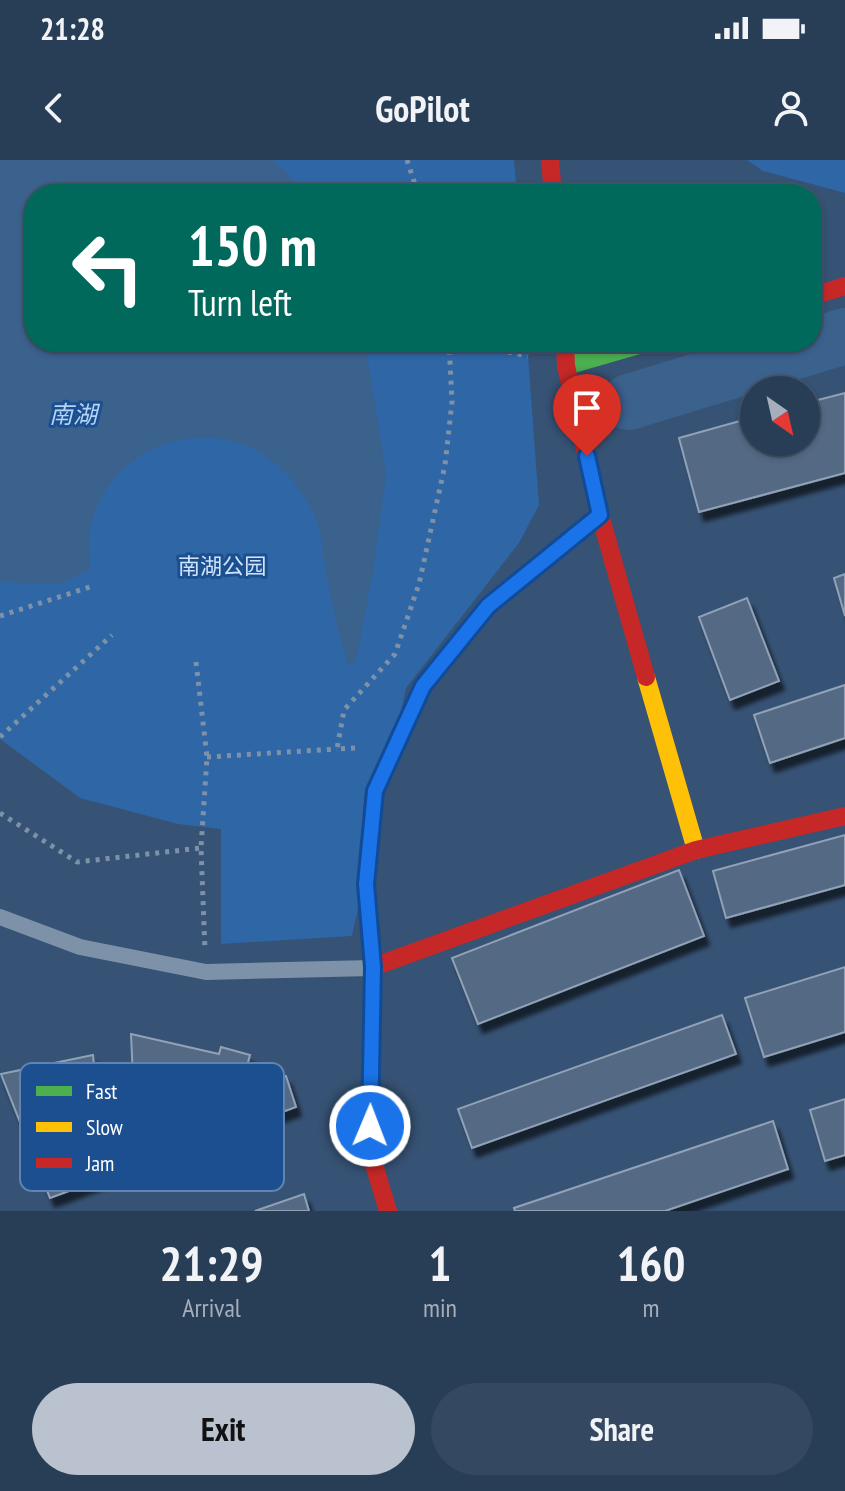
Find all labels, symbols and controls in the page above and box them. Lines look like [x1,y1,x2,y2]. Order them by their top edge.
text: 21:28 [40,9,105,48]
text: GoPilot [375,85,470,132]
icon: back [32,86,76,130]
icon: person [769,86,813,130]
text: 150 m [188,209,317,281]
icon: left [56,216,160,320]
text: Turn left [188,279,292,326]
pin [553,374,621,456]
north arrow [740,376,820,456]
map controls [740,376,820,456]
icon: arrive [565,386,609,430]
water label: 南湖 [49,399,101,430]
park label: 南湖公园 [178,552,266,580]
legend [20,1063,284,1191]
text: Fast [86,1077,117,1105]
position arrow [328,1084,412,1168]
text: Slow [86,1113,123,1141]
text: Jam [85,1149,114,1177]
text: 21:29 [160,1232,263,1294]
text: 1 [429,1232,451,1294]
text: 160 [617,1232,685,1294]
text: Arrival [182,1291,241,1324]
text: min [423,1291,457,1324]
text: m [643,1291,659,1324]
button: Exit [32,1383,415,1475]
button: Share [431,1383,813,1475]

